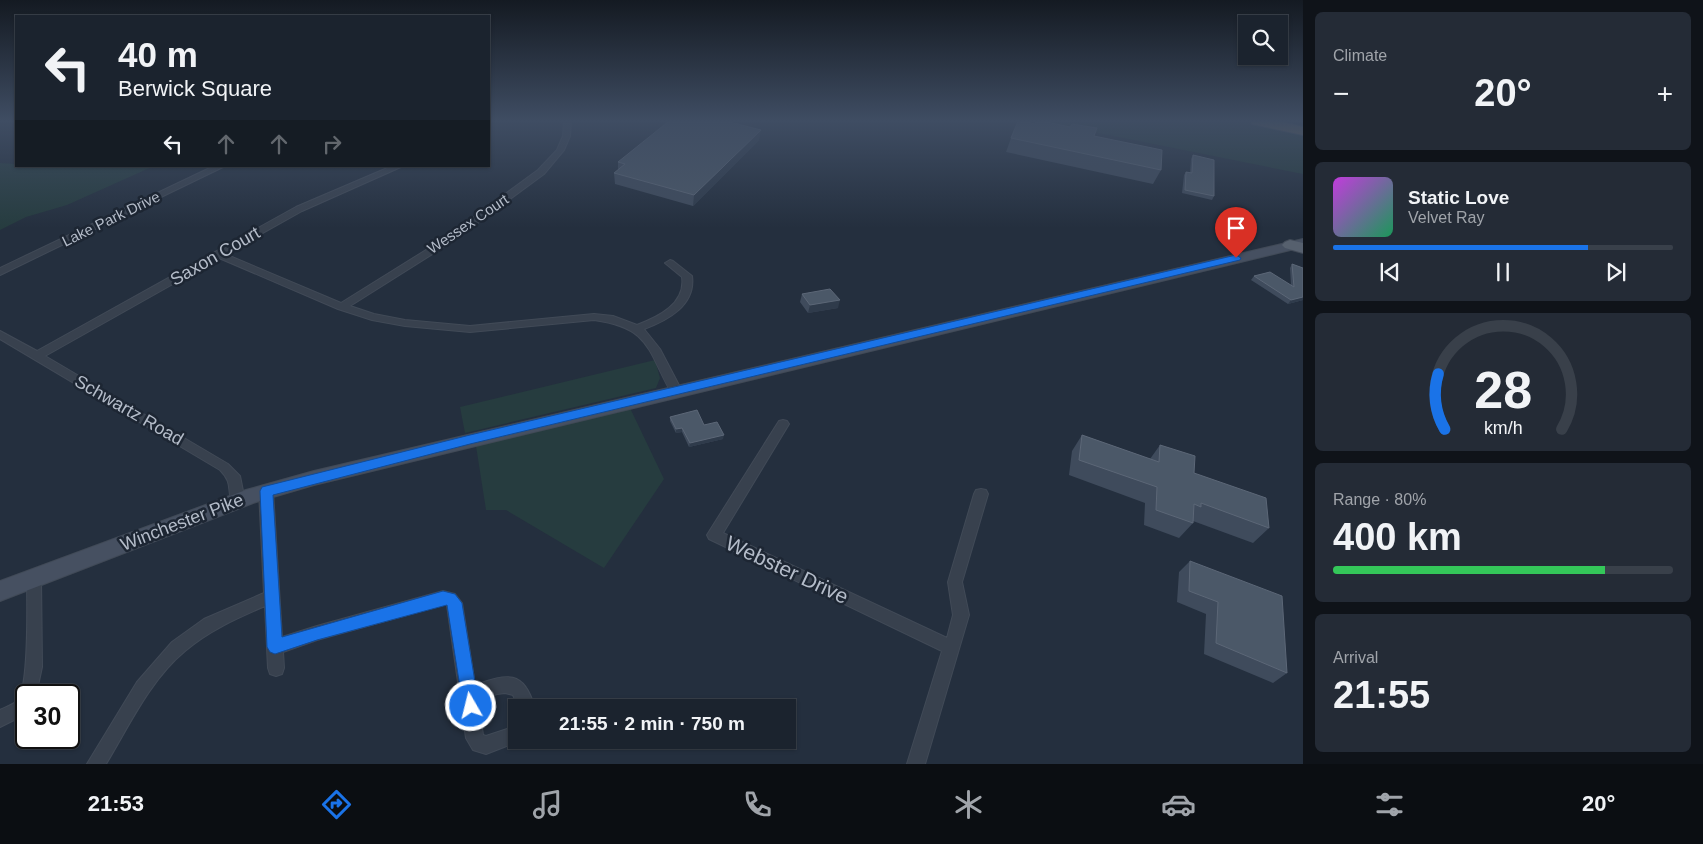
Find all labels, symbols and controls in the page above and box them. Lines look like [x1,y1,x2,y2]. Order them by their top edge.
map controls [1238,15,1288,65]
button: search [1238,15,1288,65]
icon: left [35,35,100,100]
text: 40 m [118,35,198,74]
text: Climate [1333,47,1387,64]
text: 20° [1474,72,1532,114]
text: Berwick Square [118,76,272,101]
text: − [1333,78,1349,109]
text: + [1657,78,1673,109]
icon: left [159,130,187,158]
icon: ahead [212,130,240,158]
icon: ahead [265,130,293,158]
icon: right [318,130,346,158]
text: Static Love [1408,187,1509,208]
street label: Lake Park Drive [59,188,162,250]
street label: Wessex Court [424,190,512,257]
pin [1215,207,1257,258]
text: Velvet Ray [1408,209,1484,226]
icon: arrive [1222,214,1250,242]
street label: Saxon Court [167,222,263,290]
icon: previous [1376,258,1404,286]
icon: pause [1489,258,1517,286]
icon: next [1602,258,1630,286]
text: 28 [1474,361,1532,419]
street label: Schwartz Road [71,371,187,449]
text: km/h [1484,418,1522,438]
street label: Winchester Pike [118,489,246,555]
text: Range · 80% [1333,491,1426,508]
text: 400 km [1333,516,1462,558]
street label: Webster Drive [722,531,852,608]
text: Arrival [1333,649,1378,666]
text: 21:55 [1333,674,1430,716]
position arrow [444,679,496,731]
speed limit sign: 30 [15,684,80,749]
text: 21:55 · 2 min · 750 m [559,713,745,734]
icon: directions [319,787,354,822]
icon: music [530,787,565,822]
icon: phone [740,787,775,822]
icon: climate [951,787,986,822]
icon: car [1161,787,1196,822]
icon: filters [1372,787,1407,822]
text: 21:53 [88,791,144,816]
text: 20° [1582,791,1615,816]

